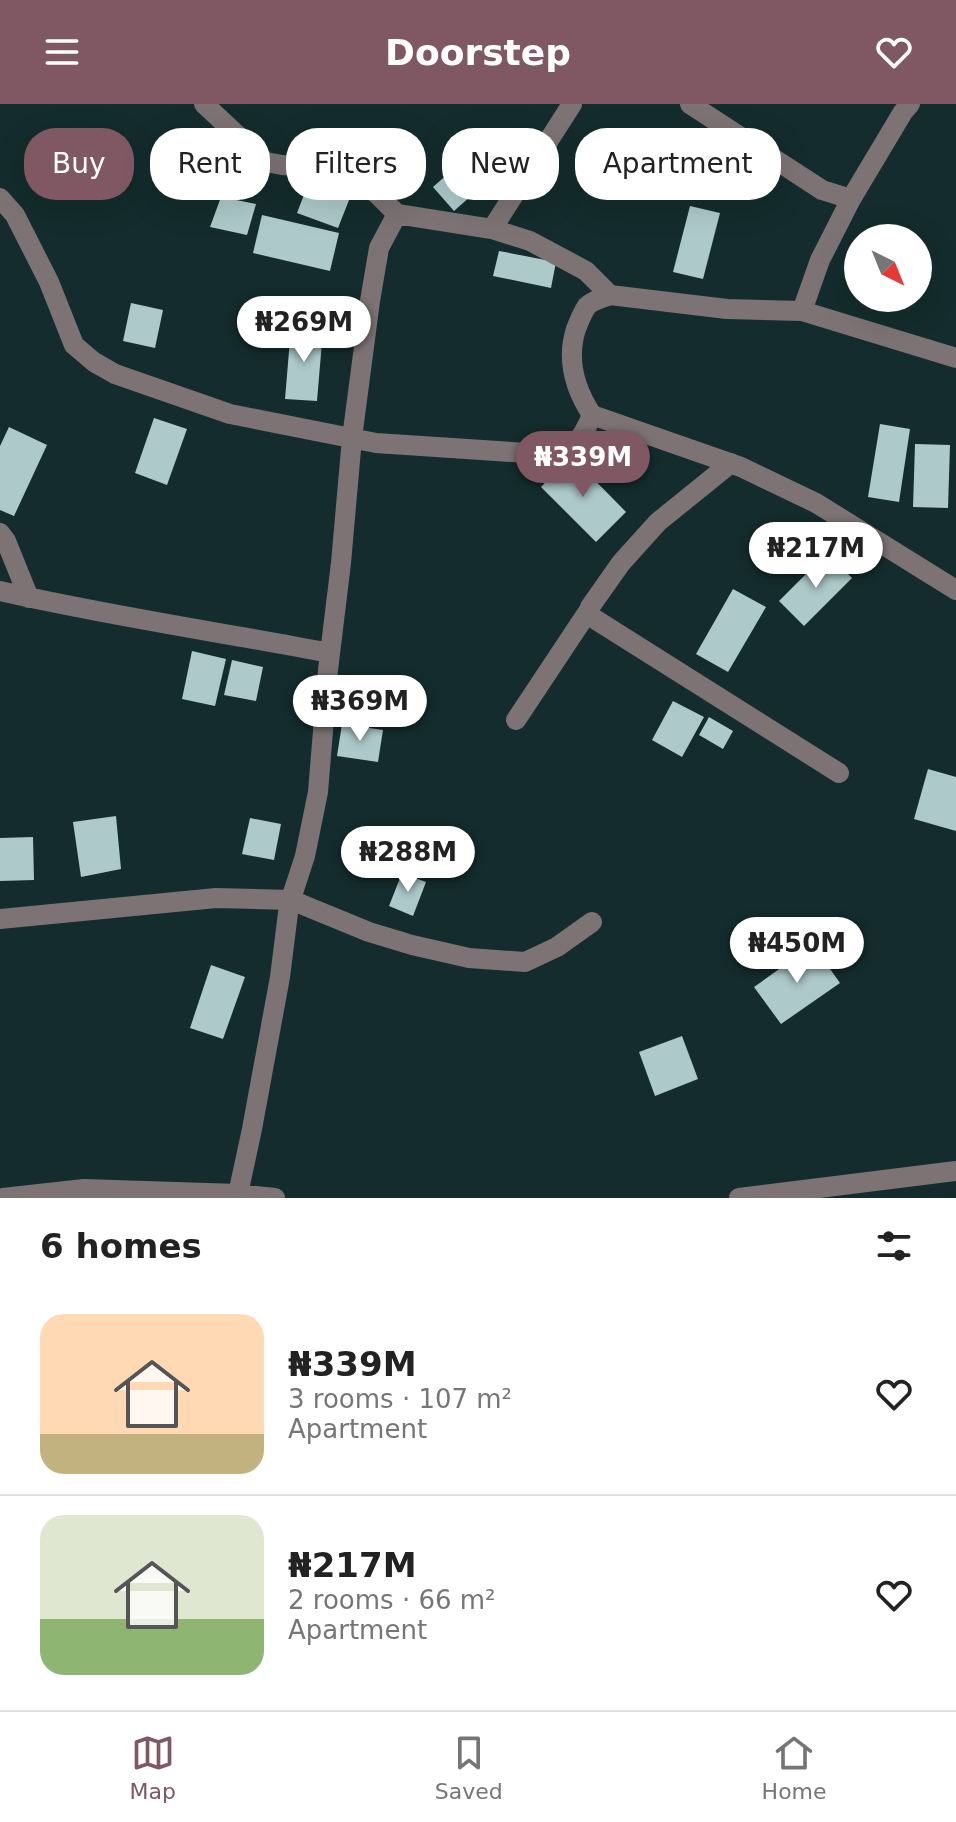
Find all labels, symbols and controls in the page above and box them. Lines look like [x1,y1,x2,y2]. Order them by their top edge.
icon: menu [40,30,84,74]
icon: heart [872,30,916,74]
text: Doorstep [385,32,571,73]
chip: Buy [24,128,134,200]
chip: Rent [150,128,270,200]
chip: Filters [286,128,426,200]
chip: New [442,128,559,200]
chip: Apartment [575,128,781,200]
north arrow [844,224,932,312]
map controls [844,224,932,312]
pin: ₦269M [248,296,360,364]
text: ₦269M [255,307,353,337]
pin: ₦339M [527,431,639,499]
text: ₦339M [534,442,632,472]
pin: ₦217M [760,522,872,590]
text: ₦217M [767,533,865,563]
pin: ₦369M [304,675,416,743]
text: ₦369M [311,686,409,716]
pin: ₦288M [352,826,464,894]
text: ₦288M [359,837,457,867]
pin: ₦450M [741,917,853,985]
text: ₦450M [748,928,846,958]
icon: filters [872,1224,916,1268]
text: 6 homes [40,1226,202,1266]
text: ₦339M [288,1344,416,1384]
icon: home [104,1346,200,1442]
icon: heart [872,1372,916,1416]
text: 3 rooms · 107 m² [288,1384,512,1414]
text: Apartment [288,1414,427,1444]
text: ₦217M [288,1545,416,1585]
icon: home [104,1547,200,1643]
icon: heart [872,1573,916,1617]
text: 2 rooms · 66 m² [288,1585,496,1615]
text: Apartment [288,1615,427,1645]
tab: Map [129,1731,176,1804]
tab: Saved [435,1731,503,1804]
tab: Home [762,1731,827,1804]

